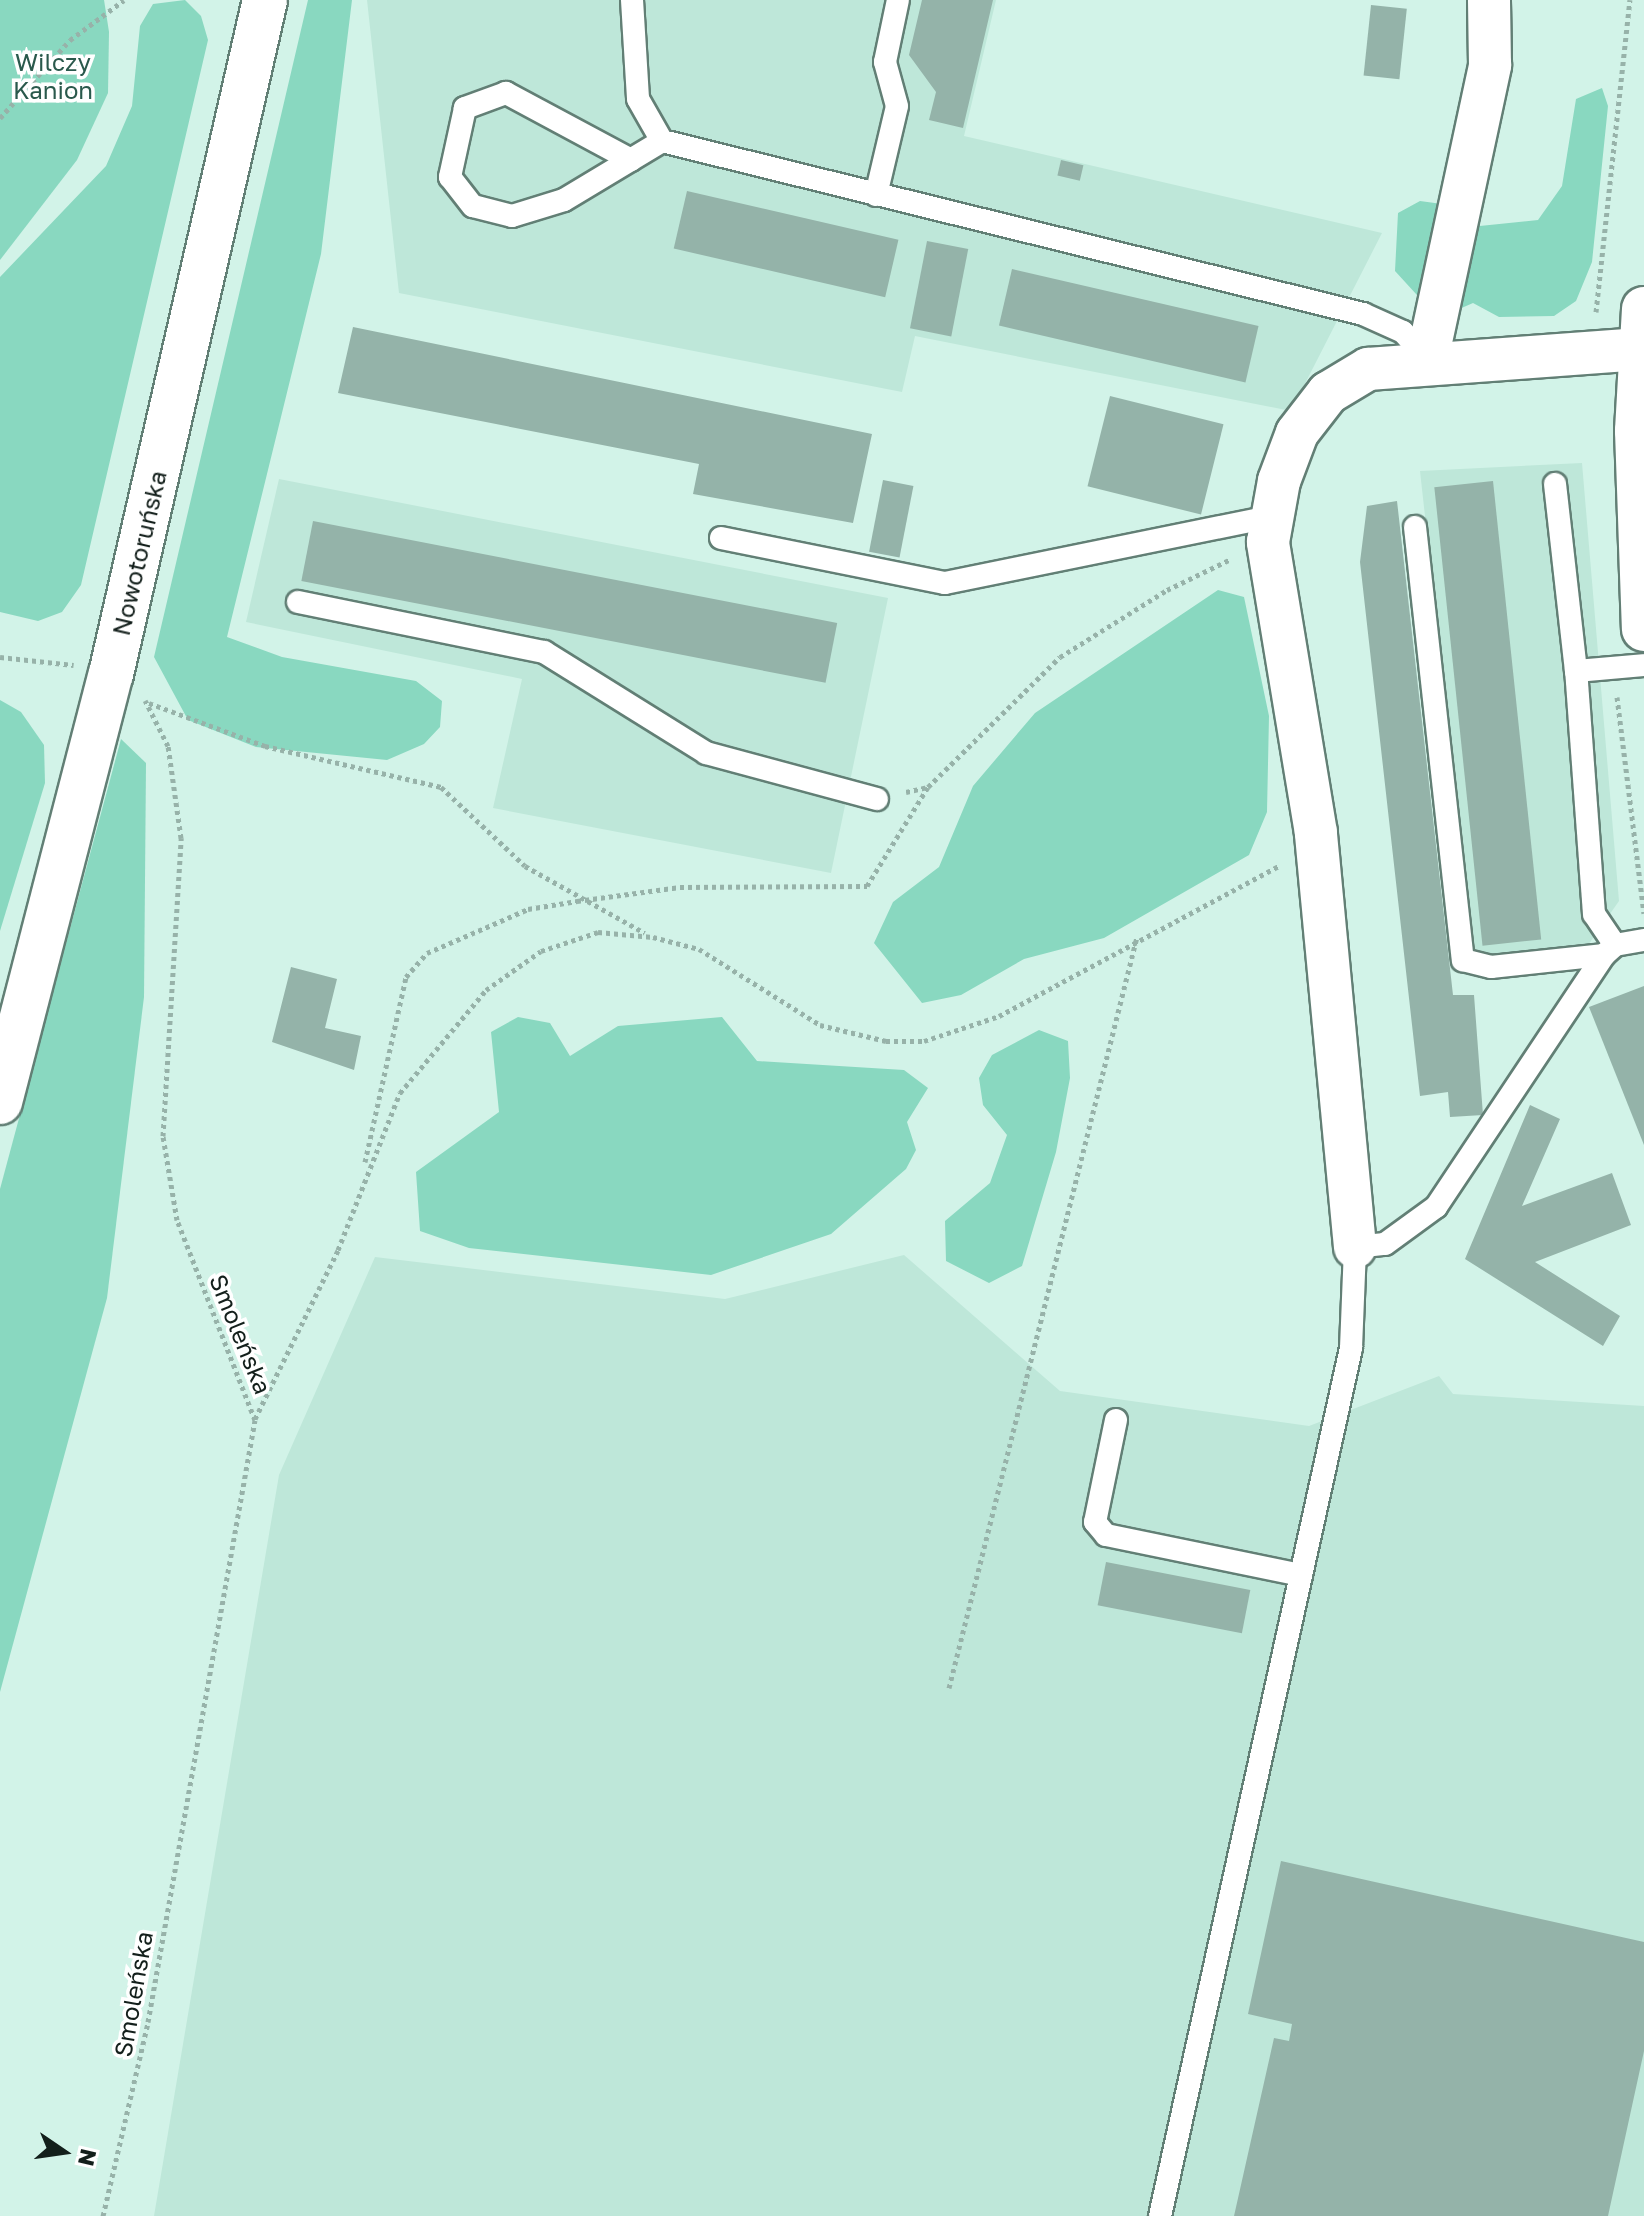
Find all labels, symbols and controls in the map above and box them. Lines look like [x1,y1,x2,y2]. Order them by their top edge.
park label: Wilczy Kanion [13,48,93,104]
street label: Nowotoruńska [106,468,172,638]
street label: Smoleńska [204,1270,278,1398]
street label: Smoleńska [108,1929,158,2059]
north arrow [24,2112,104,2192]
text: N [73,2146,103,2169]

